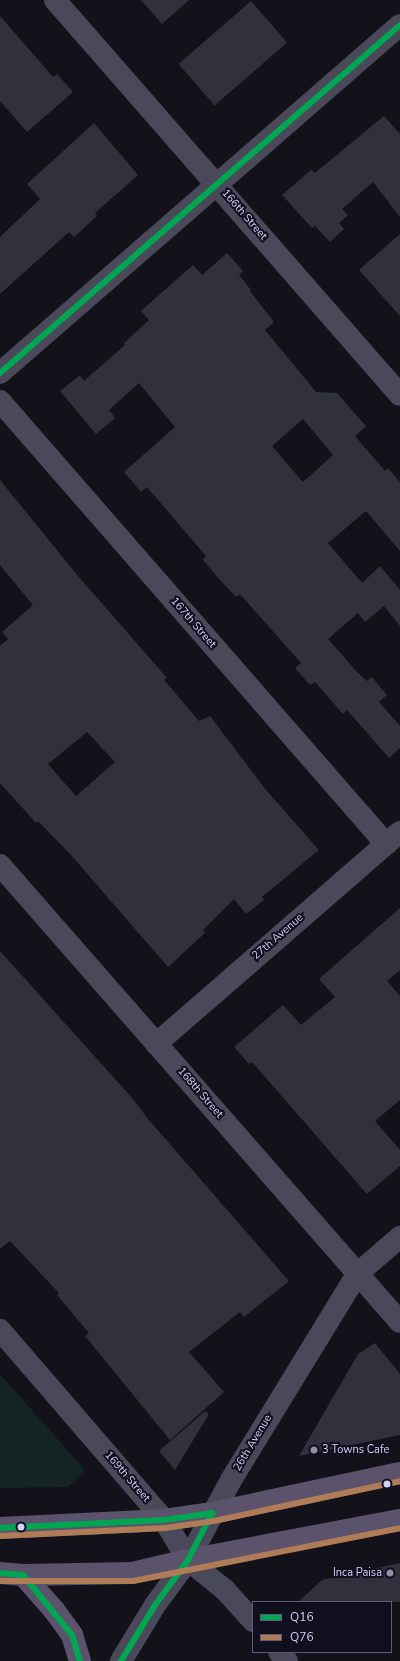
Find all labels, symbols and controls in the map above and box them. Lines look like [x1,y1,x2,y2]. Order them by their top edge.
street label: 166th Street [218,187,270,243]
street label: 167th Street [167,595,219,651]
street label: 27th Avenue [250,911,306,963]
street label: 168th Street [174,1065,226,1121]
street label: 26th Avenue [231,1412,275,1474]
place label: 3 Towns Cafe [322,1443,389,1457]
marker: 3 Towns Cafe [309,1445,319,1455]
street label: 169th Street [101,1449,153,1505]
unlabelled marker [382,1479,392,1489]
unlabelled marker [16,1522,26,1532]
place label: Inca Paisa [333,1566,382,1580]
marker: Inca Paisa [385,1568,395,1578]
legend [252,1601,392,1653]
text: Q16 [290,1609,314,1625]
text: Q76 [290,1629,314,1645]

